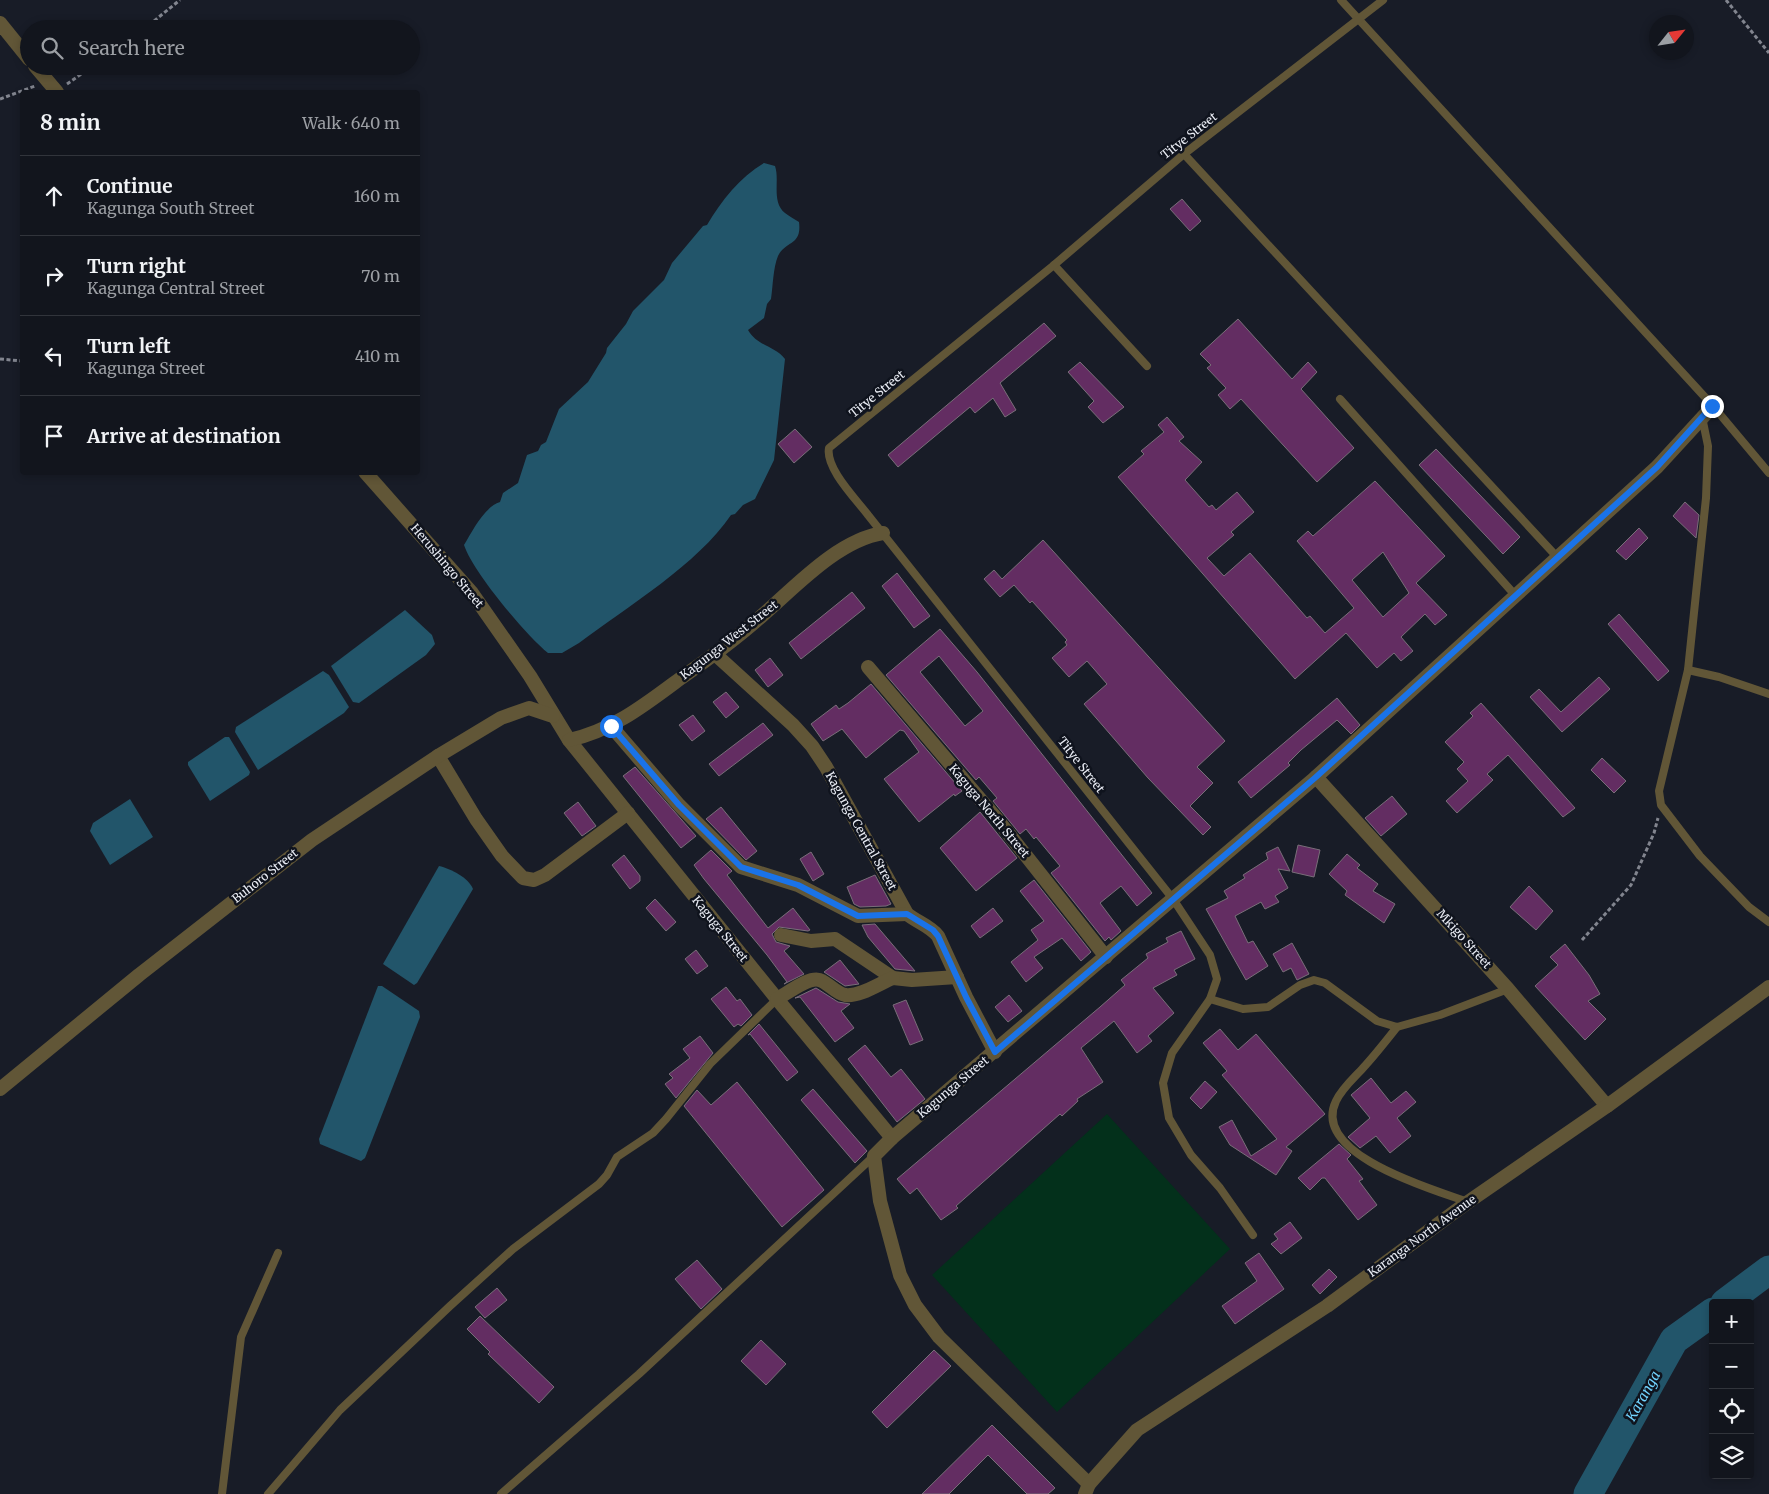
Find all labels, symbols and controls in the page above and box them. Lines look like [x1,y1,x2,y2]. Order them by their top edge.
north arrow [1649,15,1694,60]
search box [20,20,420,75]
icon: search [38,34,66,62]
text: Search here [78,36,185,60]
text: 8 min [40,109,101,136]
street label: Titye Street [1158,109,1220,162]
text: Walk · 640 m [302,113,400,133]
text: Continue [87,174,173,198]
icon: ahead [40,182,68,210]
text: 160 m [354,186,400,206]
text: Kagunga South Street [87,198,254,218]
text: Turn right [87,254,186,278]
icon: right [40,262,68,290]
text: 70 m [361,266,400,286]
text: Kagunga Central Street [87,278,265,298]
text: Turn left [87,334,171,358]
icon: left [40,342,68,370]
text: 410 m [355,346,400,366]
text: Kagunga Street [87,358,205,378]
street label: Titye Street [846,366,908,421]
route end [1701,395,1724,418]
icon: arrive [40,422,68,450]
text: Arrive at destination [87,424,281,448]
street label: Herushingo Street [408,521,487,611]
street label: Kagunga West Street [677,597,781,682]
route start [600,715,623,738]
street label: Titye Street [1055,734,1108,796]
street label: Kaguga North Street [946,761,1033,861]
street label: Kagunga Central Street [823,769,900,893]
street label: Buhoro Street [229,845,301,906]
street label: Kaguga Street [689,893,752,965]
street label: Mkigo Street [1434,906,1495,972]
street label: Kagunga Street [914,1052,992,1121]
street label: Karanga North Avenue [1365,1191,1479,1280]
map controls [1709,1299,1754,1479]
button: + [1709,1299,1754,1344]
button: − [1709,1344,1754,1389]
water label: Karanga [1621,1368,1664,1425]
button: locate [1709,1389,1754,1434]
button: layers [1709,1434,1754,1479]

